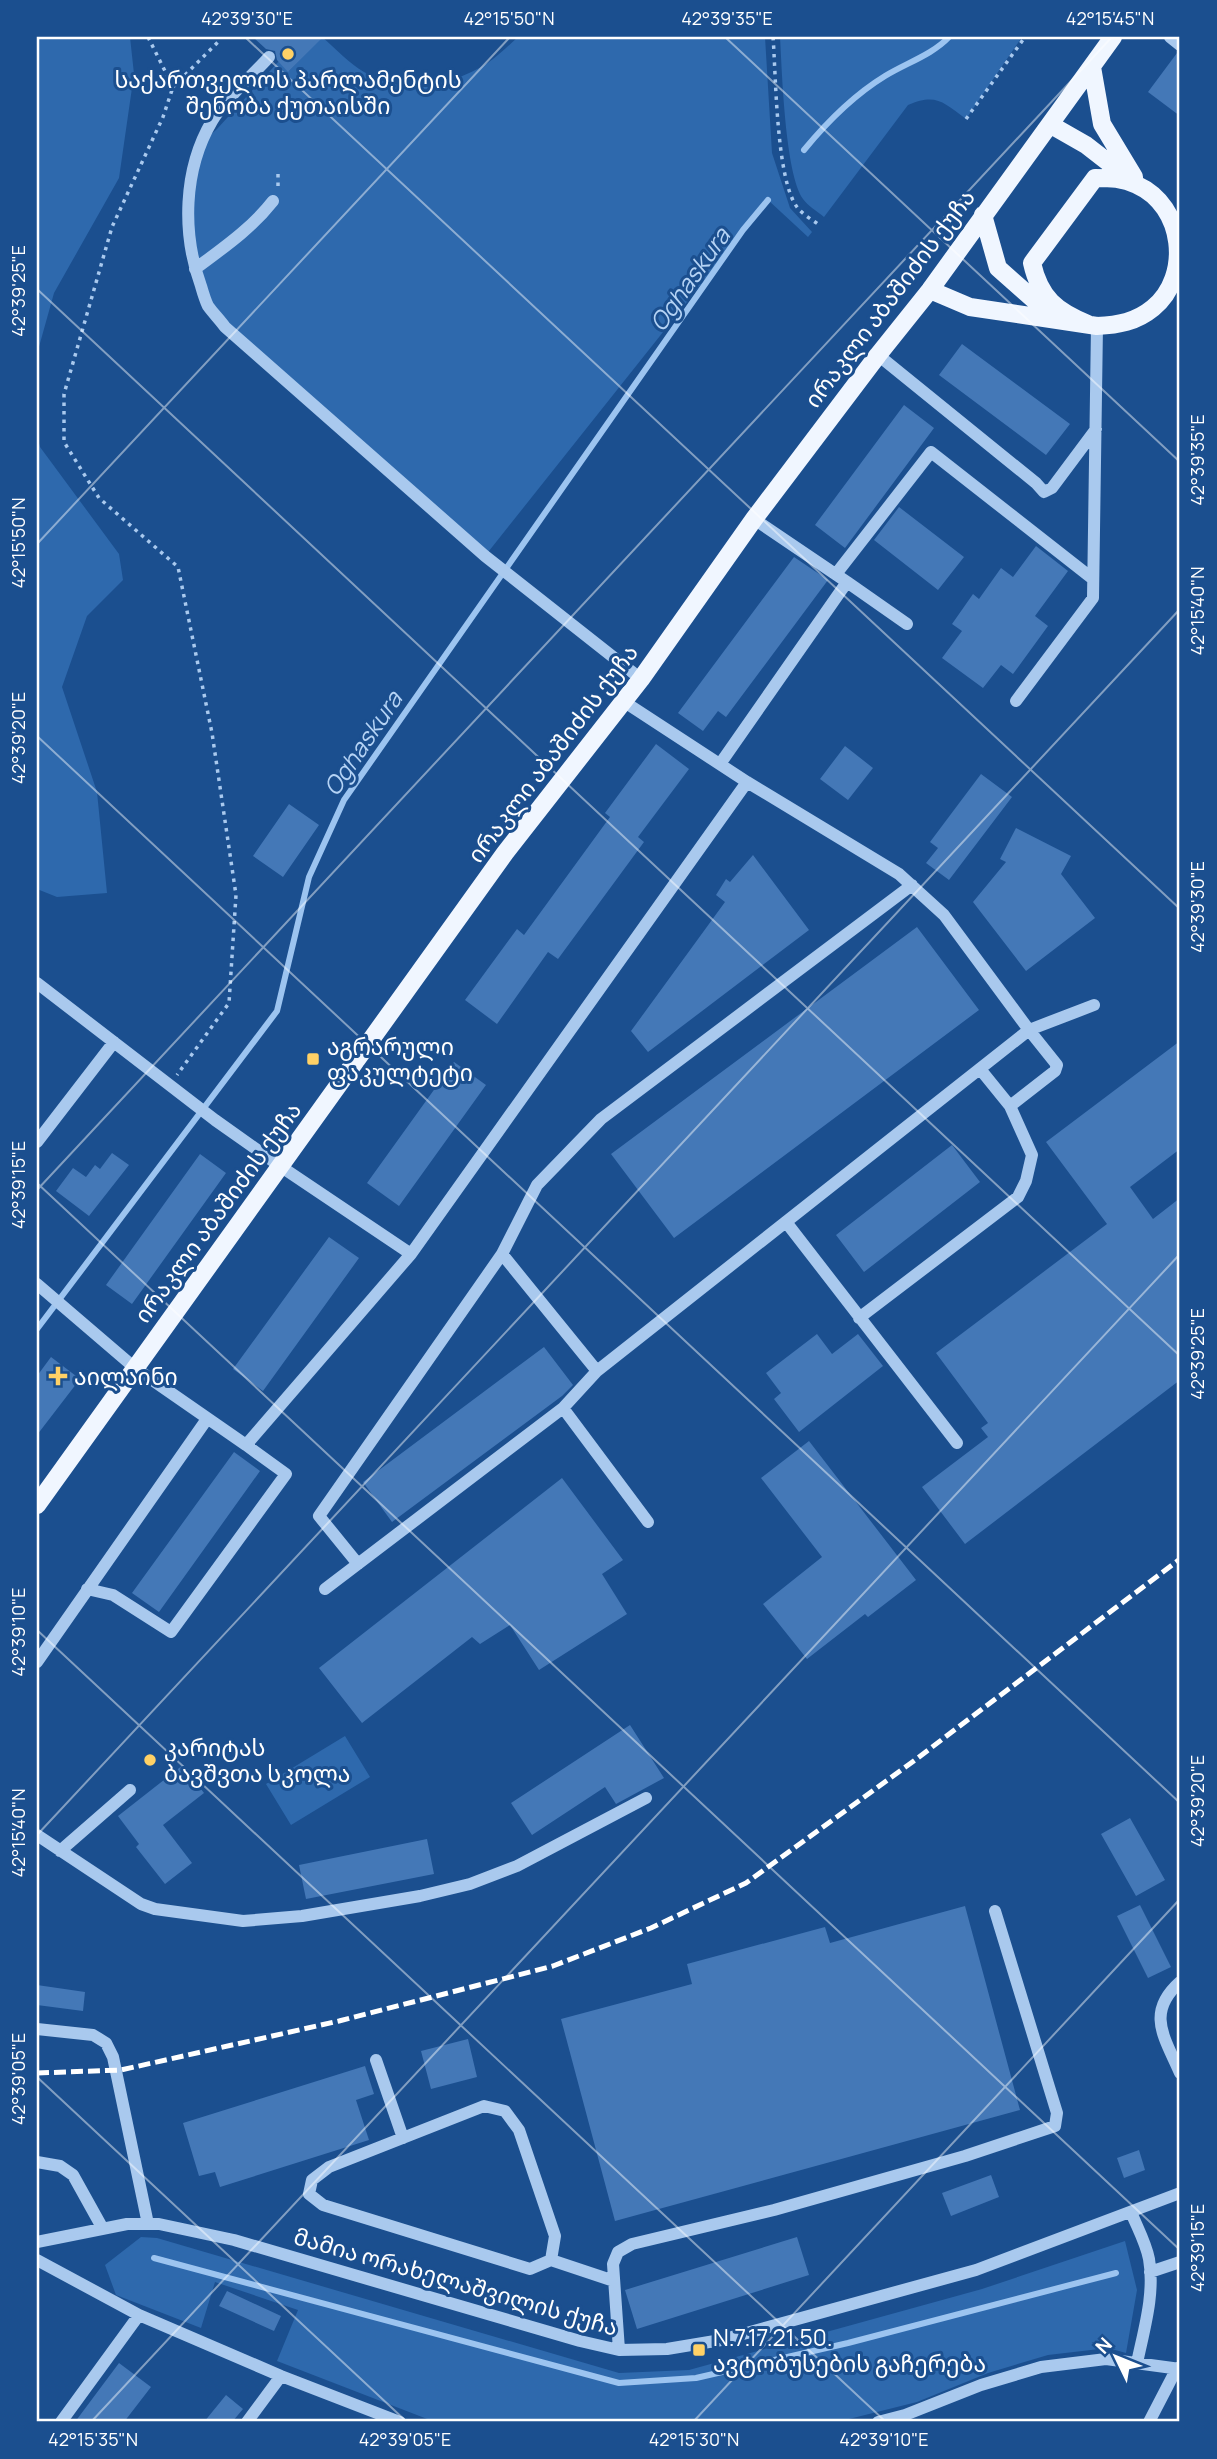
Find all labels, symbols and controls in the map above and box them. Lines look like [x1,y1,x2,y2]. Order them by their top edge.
text: 42°39'30"E [201,6,293,30]
text: 42°15'50"N [464,6,554,30]
text: 42°39'35"E [681,6,773,30]
text: 42°15'45"N [1066,6,1154,30]
marker: საქართველოს პარლამენტის შენობა ქუთაისში [280,46,296,62]
place label: საქართველოს პარლამენტის შენობა ქუთაისში [114,63,462,121]
street label: ირაკლი აბაშიძის ქუჩა [796,182,982,414]
water label: Oghaskura [641,219,738,337]
text: 42°39'25"E [6,245,30,337]
text: 42°39'35"E [1185,414,1209,506]
text: 42°15'50"N [6,498,30,588]
text: 42°15'40"N [1185,566,1209,656]
street label: ირაკლი აბაშიძის ქუჩა [459,637,645,869]
water label: Oghaskura [315,683,410,802]
text: 42°39'20"E [6,692,30,784]
text: 42°39'30"E [1185,861,1209,953]
place label: აგრარული ფაკულტეტი [327,1030,473,1088]
marker: აგრარული ფაკულტეტი [305,1051,321,1067]
street label: ირაკლი აბაშიძის ქუჩა [126,1095,308,1329]
text: 42°39'15"E [6,1141,30,1229]
text: 42°39'25"E [1185,1308,1209,1400]
place label: აილაინი [74,1360,178,1392]
marker: აილაინი [48,1366,68,1386]
text: 42°39'10"E [6,1587,30,1677]
place label: კარიტას ბავშვთა სკოლა [164,1731,350,1789]
marker: კარიტას ბავშვთა სკოლა [142,1752,158,1768]
text: 42°39'20"E [1185,1755,1209,1847]
text: 42°15'40"N [6,1788,30,1878]
text: 42°39'05"E [6,2033,30,2125]
text: 42°39'15"E [1185,2204,1209,2292]
street label: მამია ორახელაშვილის ქუჩა [290,2219,622,2343]
place label: N.7.17.21.50. ავტობუსების გაჩერება [713,2321,986,2379]
north arrow [1080,2322,1150,2392]
text: N [1089,2332,1118,2359]
marker: N.7.17.21.50. ავტობუსების გაჩერება [691,2342,707,2358]
text: 42°15'35"N [48,2427,138,2451]
text: 42°39'05"E [359,2427,451,2451]
text: 42°15'30"N [649,2427,739,2451]
text: 42°39'10"E [839,2427,929,2451]

